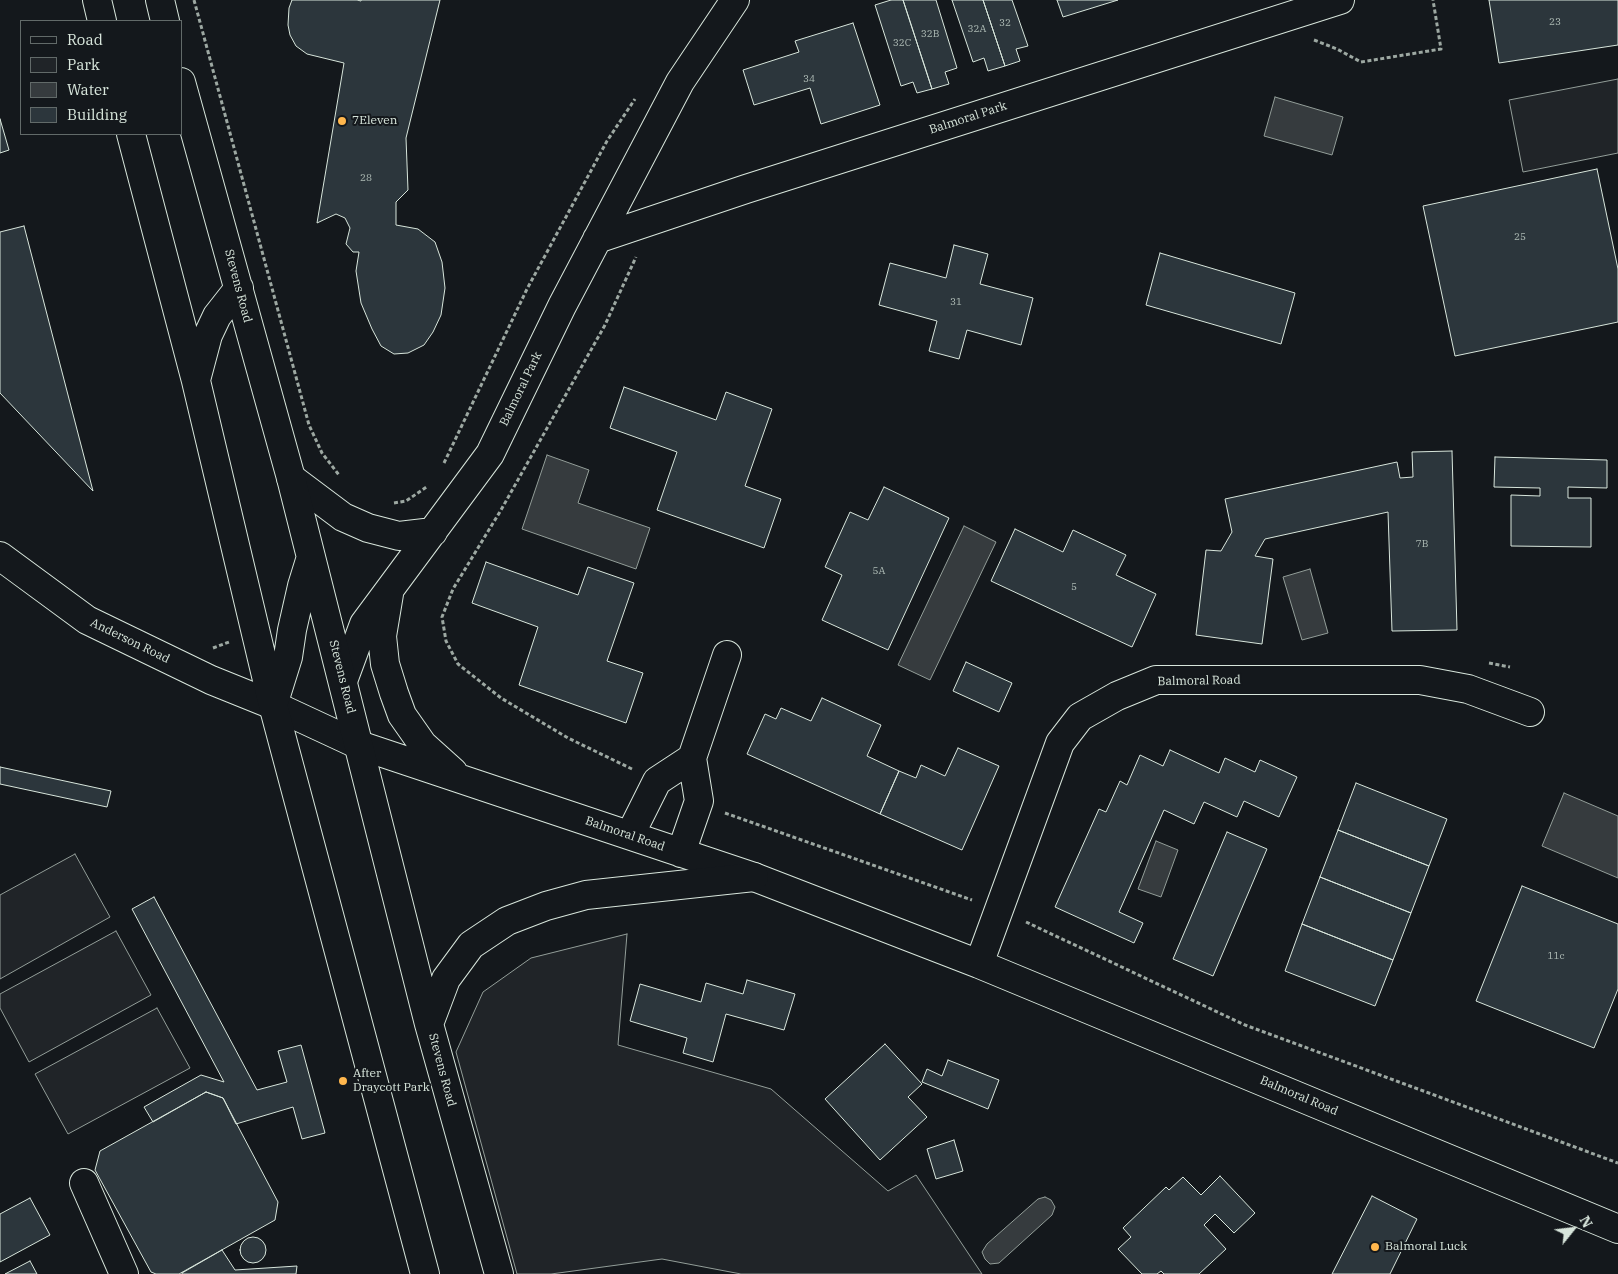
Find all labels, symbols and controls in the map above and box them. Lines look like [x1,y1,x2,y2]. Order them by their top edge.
house number: 23 [1549,16,1561,28]
house number: 32 [999,17,1011,29]
legend [20,20,182,135]
house number: 32A [968,23,986,35]
house number: 32B [921,28,939,40]
text: Road [67,30,103,49]
house number: 32C [893,37,911,49]
text: Park [67,55,100,74]
house number: 34 [803,73,815,85]
text: Water [67,80,109,99]
street label: Balmoral Park [927,99,1009,137]
text: Building [67,105,127,124]
place label: 7Eleven [352,114,397,128]
marker: 7Eleven [336,115,348,127]
house number: 28 [360,172,372,184]
house number: 25 [1514,231,1526,243]
street label: Stevens Road [221,248,255,324]
house number: 31 [950,296,962,308]
street label: Balmoral Park [497,350,545,428]
house number: 7B [1416,538,1428,550]
house number: 5A [873,565,885,577]
house number: 5 [1071,581,1077,593]
street label: Anderson Road [88,616,172,666]
street label: Stevens Road [326,639,358,715]
street label: Balmoral Road [1157,673,1241,689]
street label: Balmoral Road [583,814,667,854]
house number: 11c [1547,950,1565,962]
street label: Stevens Road [425,1032,459,1108]
place label: After Draycott Park [353,1067,430,1095]
street label: Balmoral Road [1258,1073,1340,1119]
marker: After Draycott Park [337,1075,349,1087]
north arrow [1548,1204,1598,1254]
text: N [1576,1213,1597,1231]
place label: Balmoral Luck [1385,1240,1467,1254]
marker: Balmoral Luck [1369,1241,1381,1253]

